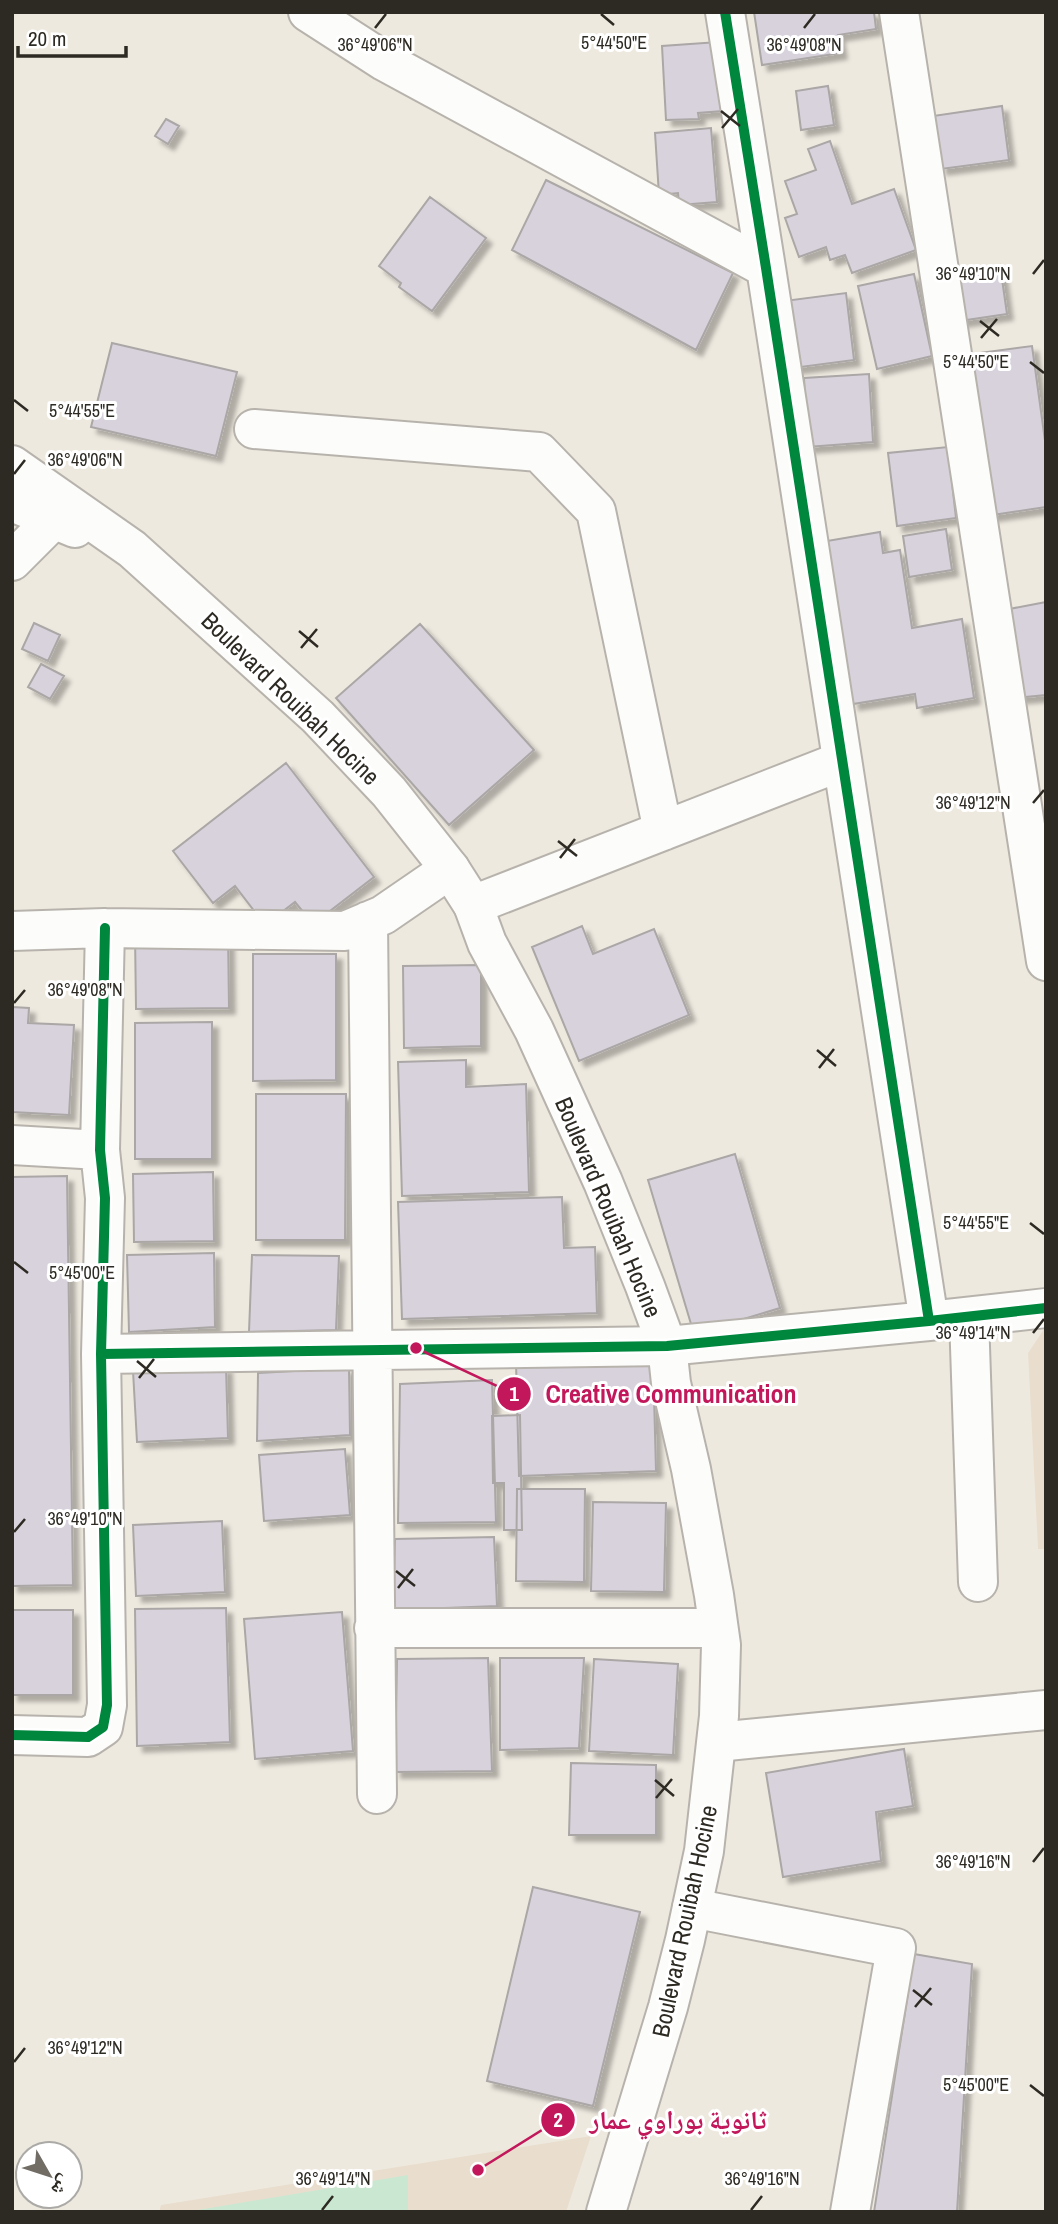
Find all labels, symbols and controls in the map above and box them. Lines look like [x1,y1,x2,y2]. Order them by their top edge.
scale bar [18,14,126,58]
text: 20 m [28,24,66,53]
text: 5°44'50"E [581,30,647,55]
text: 36°49'06"N [337,32,413,57]
text: 36°49'08"N [766,32,842,57]
text: 36°49'10"N [935,261,1011,286]
text: 5°44'50"E [943,349,1009,374]
text: 5°44'55"E [49,398,115,423]
text: 36°49'06"N [47,447,123,472]
street label: Boulevard Rouibah Hocine [195,604,387,792]
text: 36°49'12"N [935,790,1011,815]
text: 36°49'08"N [47,977,123,1002]
street label: Boulevard Rouibah Hocine [548,1092,670,1322]
text: 5°44'55"E [943,1210,1009,1235]
text: 5°45'00"E [49,1260,115,1285]
text: 36°49'14"N [935,1320,1011,1345]
callout: Creative Communication [497,1370,811,1417]
text: Creative Communication [545,1376,797,1411]
text: 1 [509,1379,519,1408]
text: 36°49'10"N [47,1506,123,1531]
street label: Boulevard Rouibah Hocine [644,1802,724,2040]
text: 36°49'16"N [935,1849,1011,1874]
text: 36°49'12"N [47,2035,123,2060]
text: 5°45'00"E [943,2072,1009,2097]
callout: ثانوية بوراوي عمار [540,2096,780,2143]
text: ثانوية بوراوي عمار [588,2102,767,2140]
text: 2 [553,2105,563,2134]
north arrow [14,2140,84,2210]
text: 36°49'14"N [295,2166,371,2191]
text: 36°49'16"N [724,2166,800,2191]
text: ش [46,2170,79,2202]

